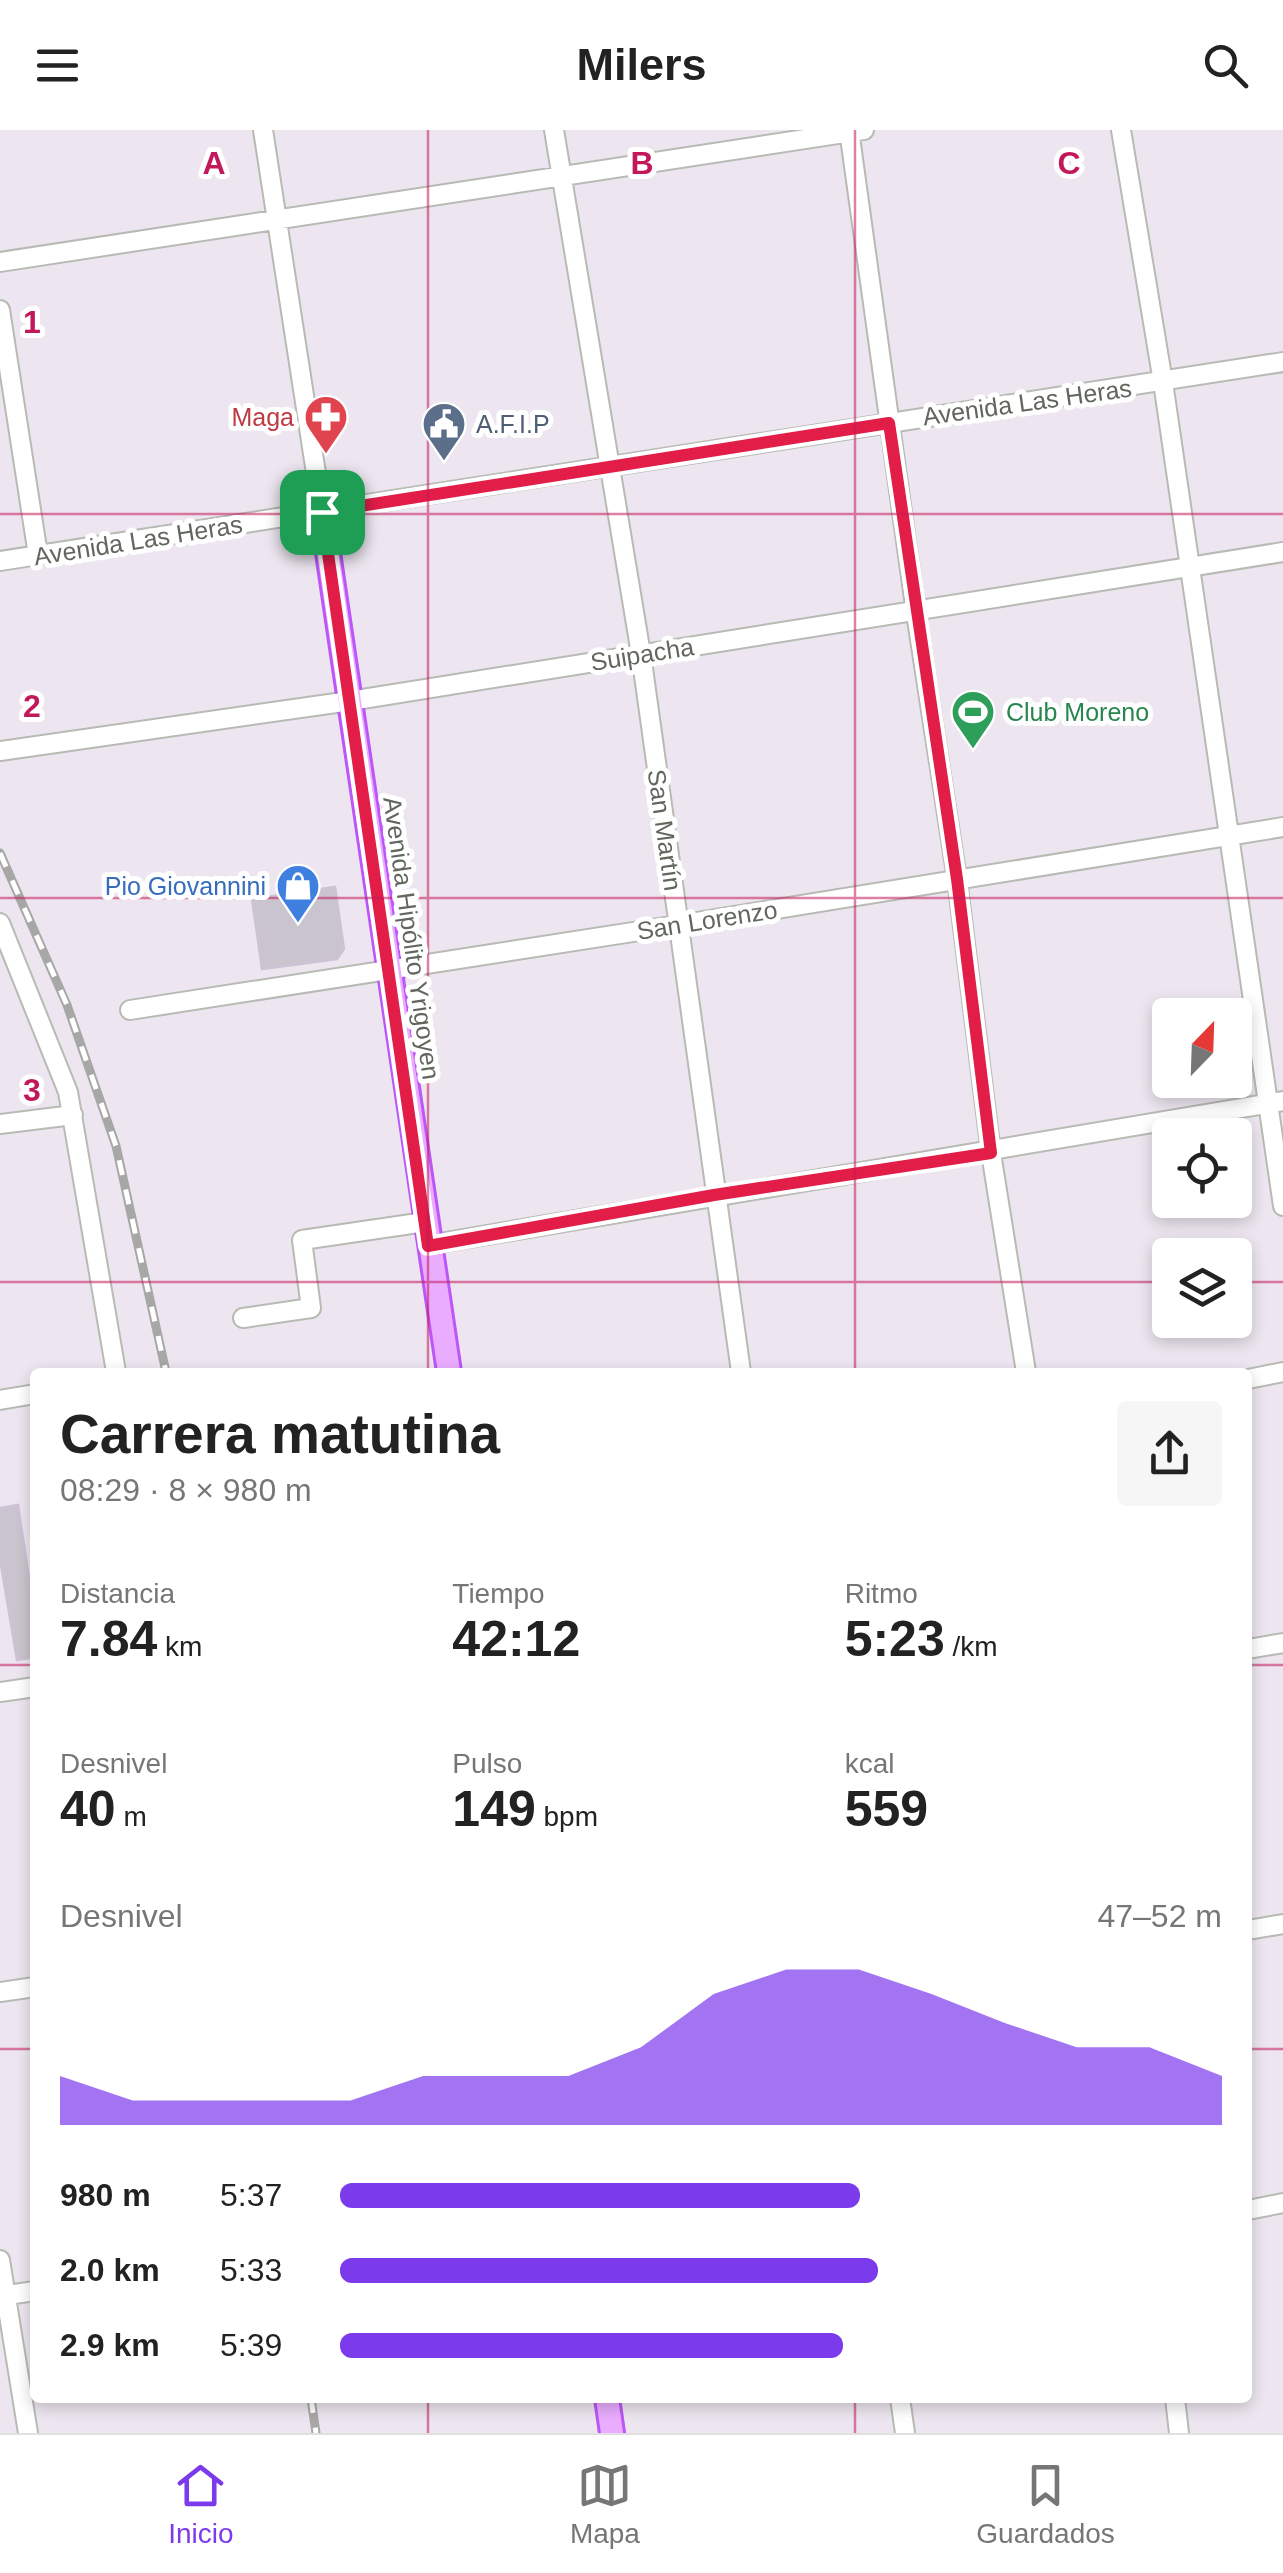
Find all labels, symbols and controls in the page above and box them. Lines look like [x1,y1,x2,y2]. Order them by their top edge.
icon: menu [30,38,85,93]
icon: search [1198,38,1253,93]
text: Milers [576,39,707,90]
text: A [202,145,226,181]
text: B [630,145,654,181]
text: C [1057,145,1081,181]
text: 1 [23,304,41,340]
street label: Avenida Las Heras [921,373,1133,431]
pharmacy icon: Maga [303,394,349,455]
public building icon: A.F.I.P [421,401,467,462]
place label: Maga [231,403,294,431]
place label: A.F.I.P [476,410,550,438]
pin [280,470,365,555]
icon: arrive [295,485,350,540]
street label: Avenida Las Heras [32,510,244,570]
street label: Suipacha [588,632,696,676]
text: 2 [23,688,41,724]
sports icon: Club Moreno [950,689,996,750]
place label: Club Moreno [1006,698,1149,726]
street label: San Martín [643,768,687,892]
street label: Avenida Hipólito Yrigoyen [378,795,446,1081]
shop icon: Pio Giovannini [275,863,321,924]
place label: Pio Giovannini [105,872,266,900]
street label: San Lorenzo [635,895,779,945]
north arrow [1152,998,1252,1098]
map controls [1152,998,1252,1338]
text: 3 [23,1072,41,1108]
button: locate [1152,1118,1252,1218]
button: layers [1152,1238,1252,1338]
button: share [1117,1401,1222,1506]
text: Carrera matutina [60,1403,500,1465]
text: 08:29 · 8 × 980 m [60,1472,312,1508]
text: Distancia [60,1578,175,1609]
text: Tiempo [452,1578,545,1609]
text: Ritmo [845,1578,918,1609]
text: 7.84 [60,1611,157,1667]
text: 42:12 [452,1611,580,1667]
text: 5:23 [845,1611,945,1667]
text: km [157,1631,202,1662]
text: /km [945,1631,998,1662]
text: Desnivel [60,1748,167,1779]
text: Pulso [452,1748,522,1779]
text: kcal [845,1748,894,1779]
text: 40 [60,1781,116,1837]
text: 149 [452,1781,536,1837]
text: 559 [845,1781,928,1837]
text: m [116,1801,147,1832]
text: bpm [536,1801,598,1832]
text: Desnivel [60,1898,183,1934]
text: 47–52 m [1097,1898,1222,1934]
text: 980 m [60,2177,151,2213]
text: 5:37 [220,2177,282,2213]
text: 2.0 km [60,2252,160,2288]
text: 5:33 [220,2252,282,2288]
text: 2.9 km [60,2327,160,2363]
text: 5:39 [220,2327,282,2363]
tab: Inicio [168,2458,234,2550]
tab: Mapa [570,2458,640,2550]
tab: Guardados [976,2458,1115,2550]

